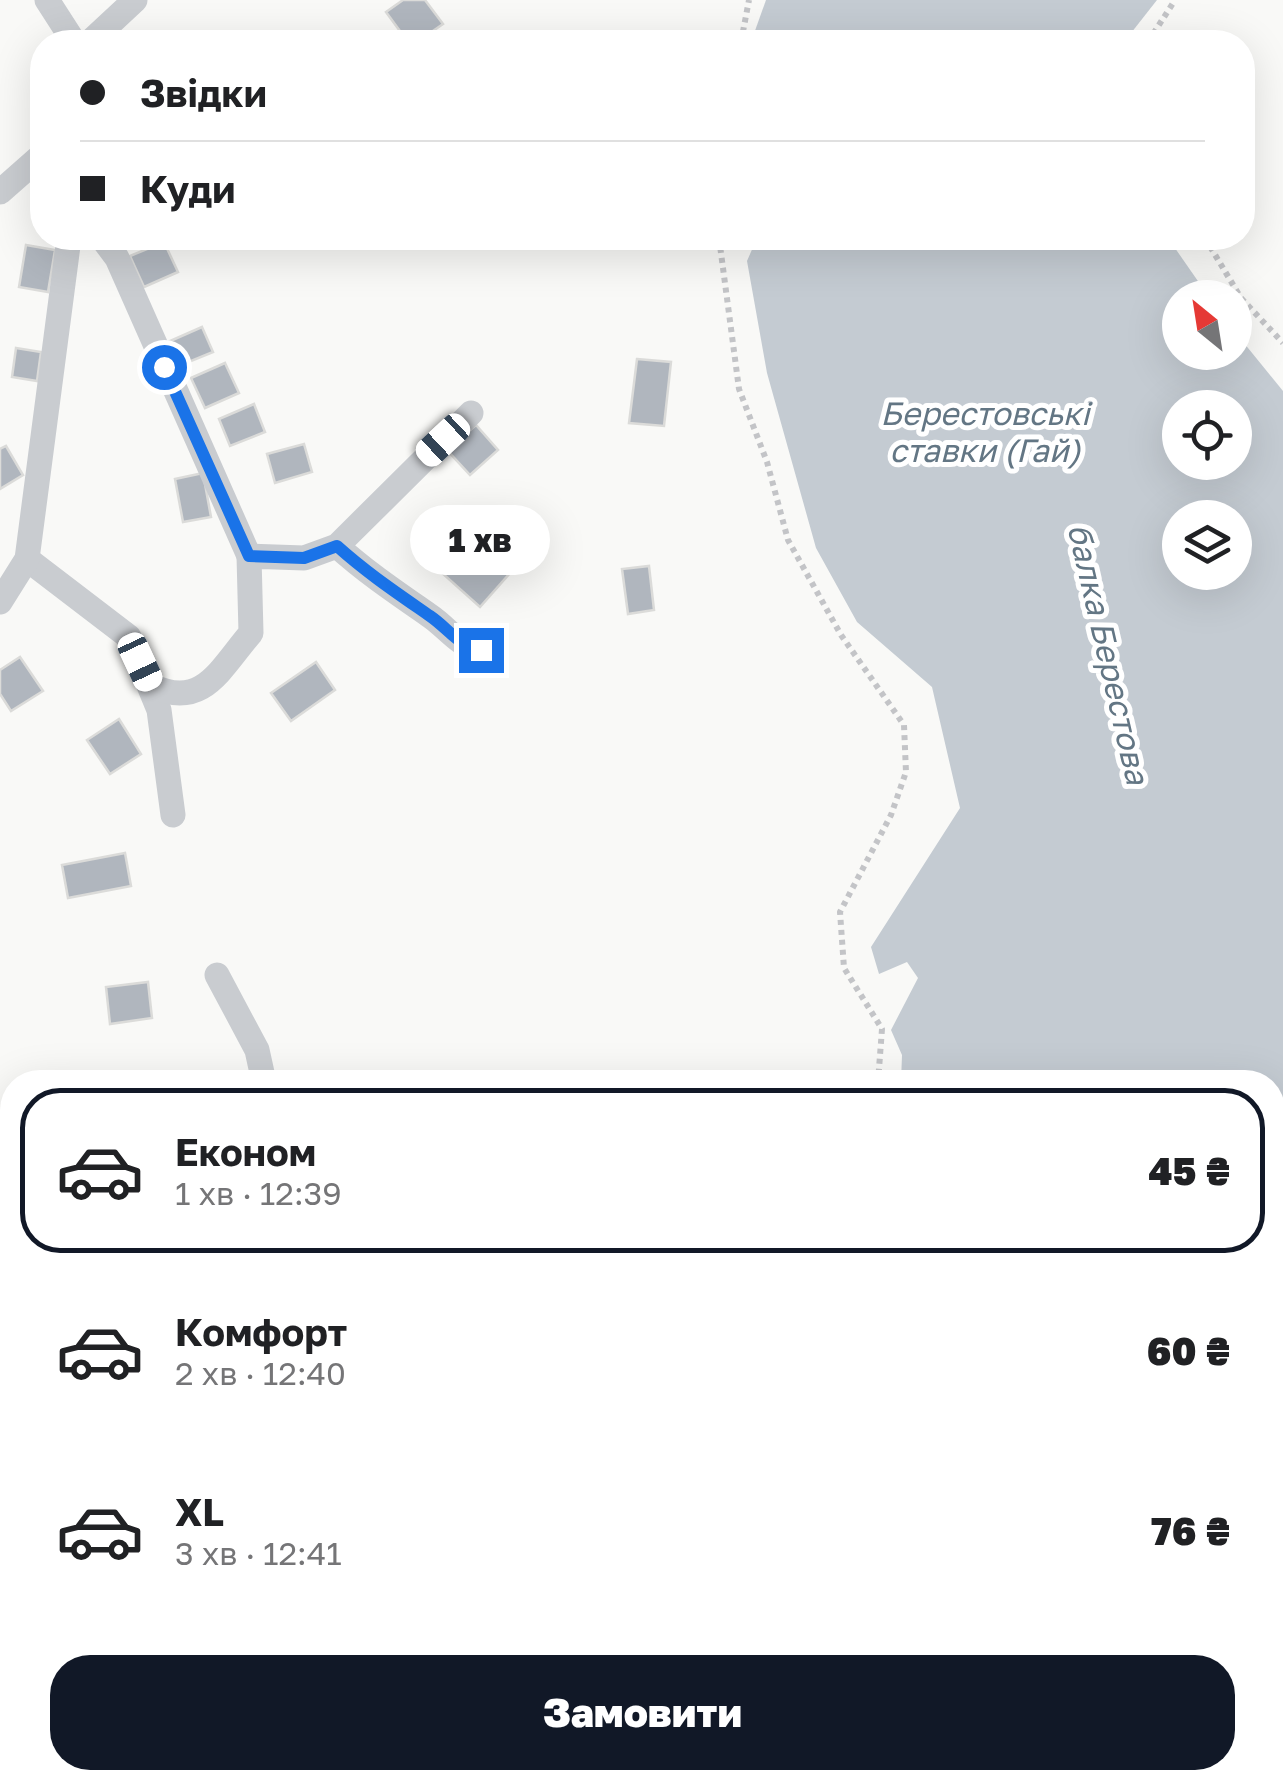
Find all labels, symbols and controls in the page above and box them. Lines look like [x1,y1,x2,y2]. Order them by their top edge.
text: Звідки [140,70,267,115]
text: Куди [140,166,235,211]
north arrow [1162,280,1252,370]
map controls [1162,280,1252,590]
route start [142,345,187,390]
button: locate [1162,390,1252,480]
water label: Берестовські ставки (Гай) [880,394,1093,469]
car [411,409,475,471]
button: layers [1162,500,1252,590]
callout: 1 хв [411,505,551,575]
water label: балка Берестова [1061,520,1158,790]
text: 1 хв [449,521,511,559]
car [114,628,166,696]
route end [459,628,504,673]
icon: car [55,1126,145,1216]
text: Економ [175,1129,316,1174]
text: 45 ₴ [1148,1148,1230,1193]
text: 1 хв · 12:39 [175,1174,342,1212]
icon: car [55,1306,145,1396]
text: Комфорт [175,1309,347,1354]
text: 60 ₴ [1147,1328,1230,1373]
text: 2 хв · 12:40 [175,1354,346,1392]
icon: car [55,1486,145,1576]
text: XL [175,1489,224,1534]
text: 76 ₴ [1151,1508,1230,1553]
text: 3 хв · 12:41 [175,1534,342,1572]
button: Замовити [50,1655,1235,1770]

